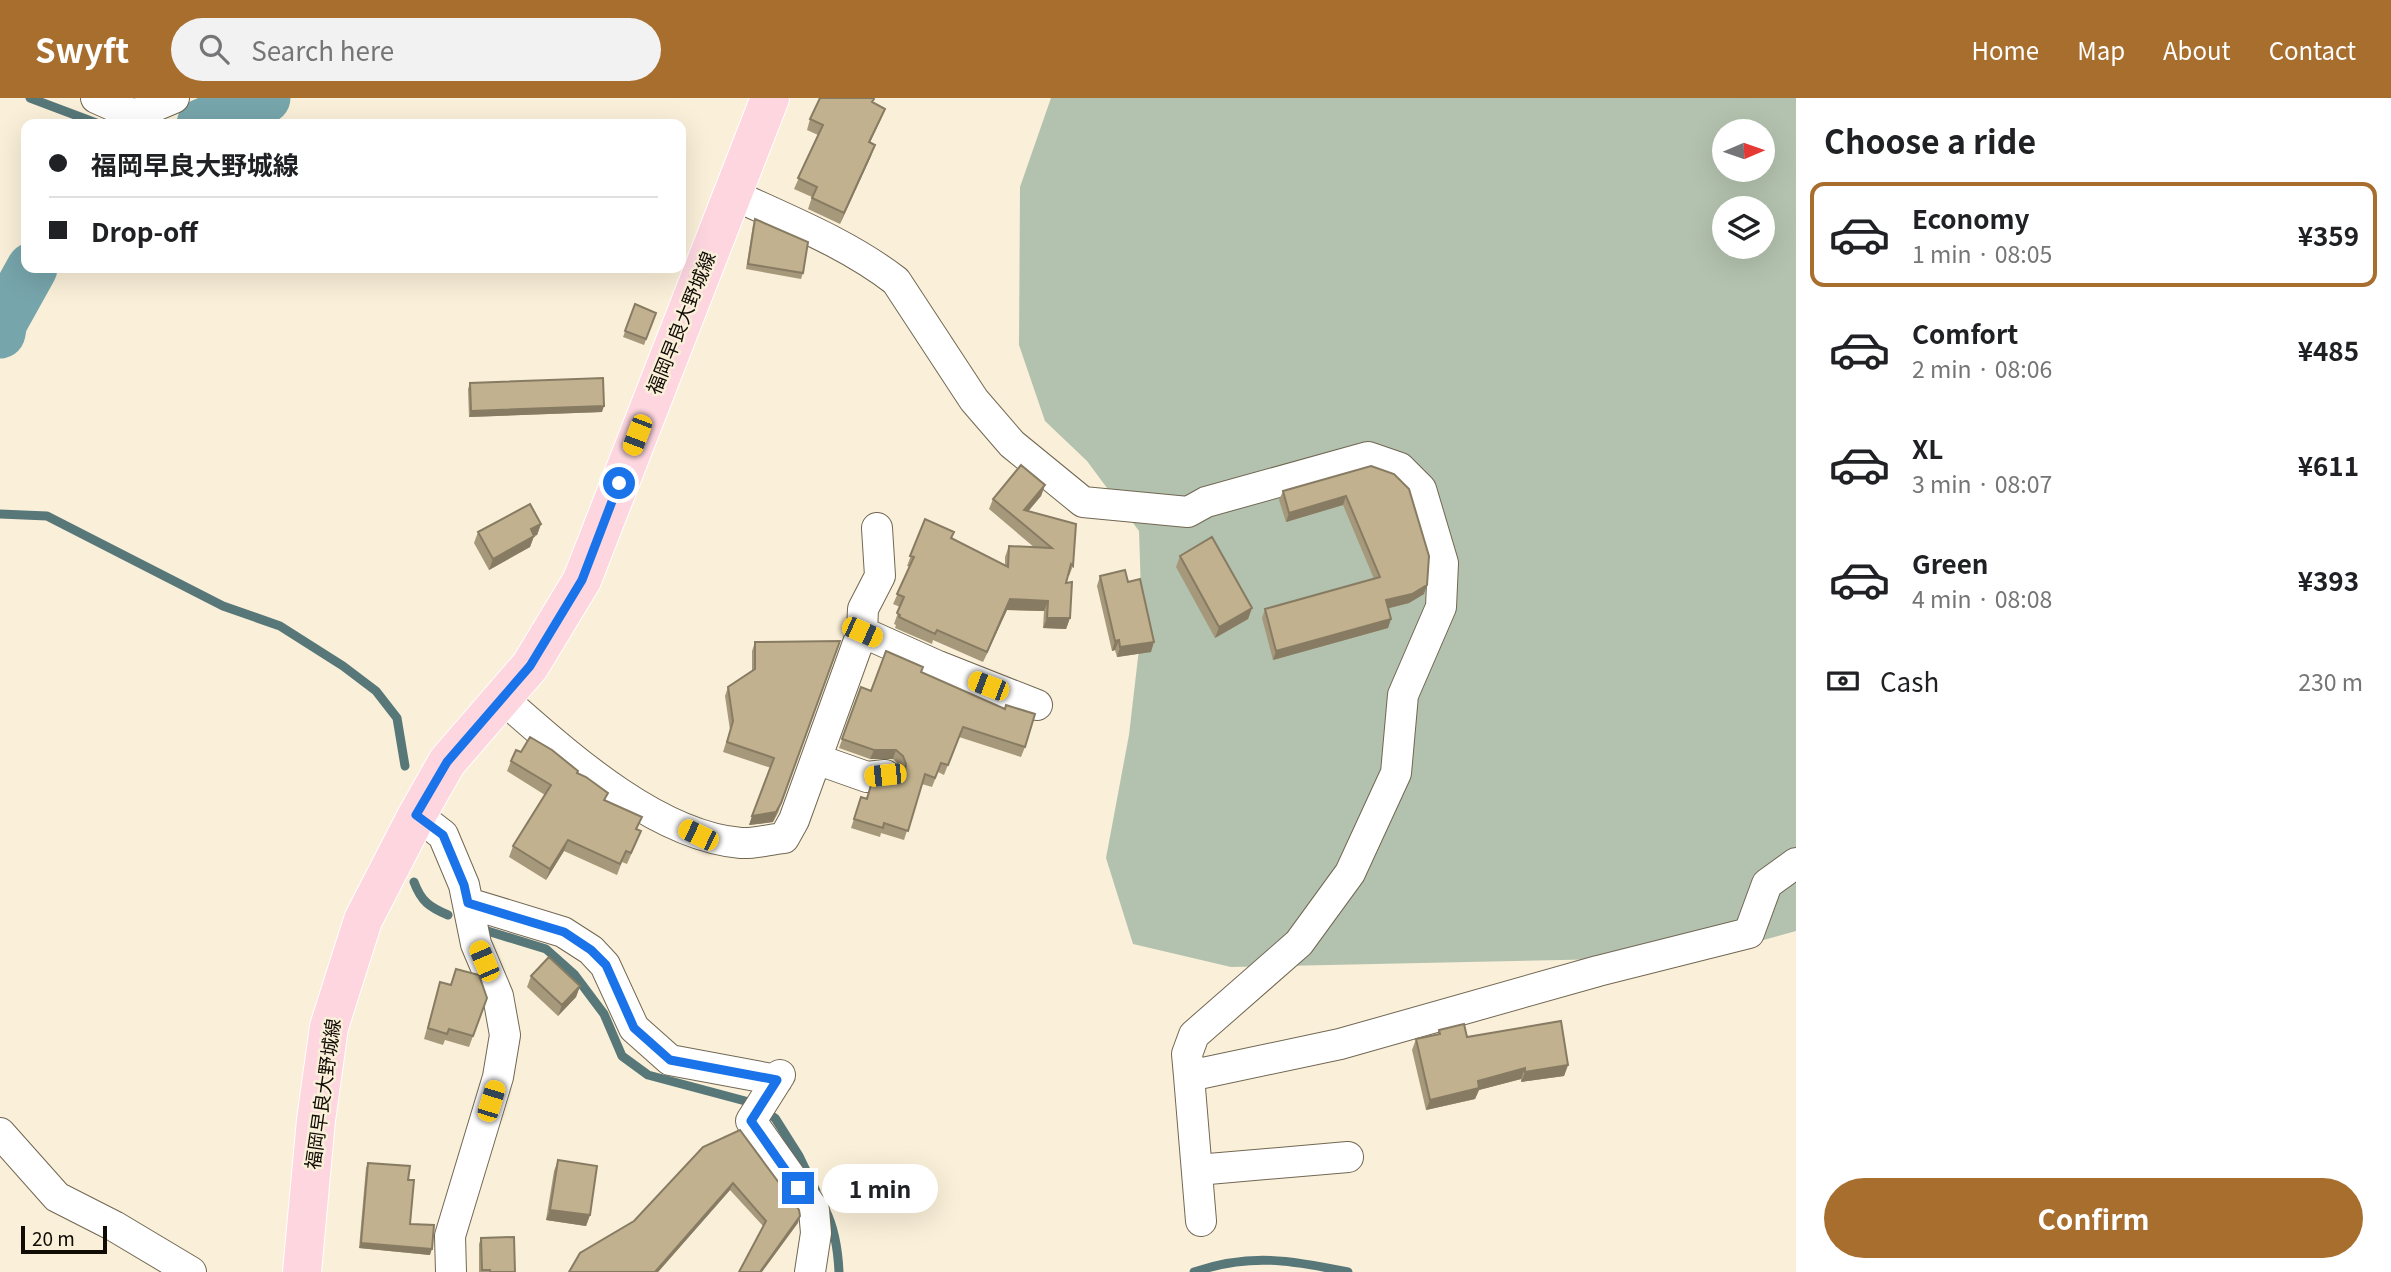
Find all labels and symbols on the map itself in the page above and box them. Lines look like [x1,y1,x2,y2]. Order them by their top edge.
north arrow [1712,119,1774,182]
street label: 福岡早良大野城線 [639,247,721,398]
car [620,412,655,458]
route start [603,467,635,499]
car [839,614,886,650]
car [965,669,1012,703]
car [864,762,907,788]
car [675,816,722,854]
car [467,938,502,984]
street label: 福岡早良大野城線 [298,1017,345,1171]
car [475,1078,508,1124]
callout: 1 min [822,1164,938,1212]
route end [782,1172,814,1204]
scale bar [21,1223,107,1255]

